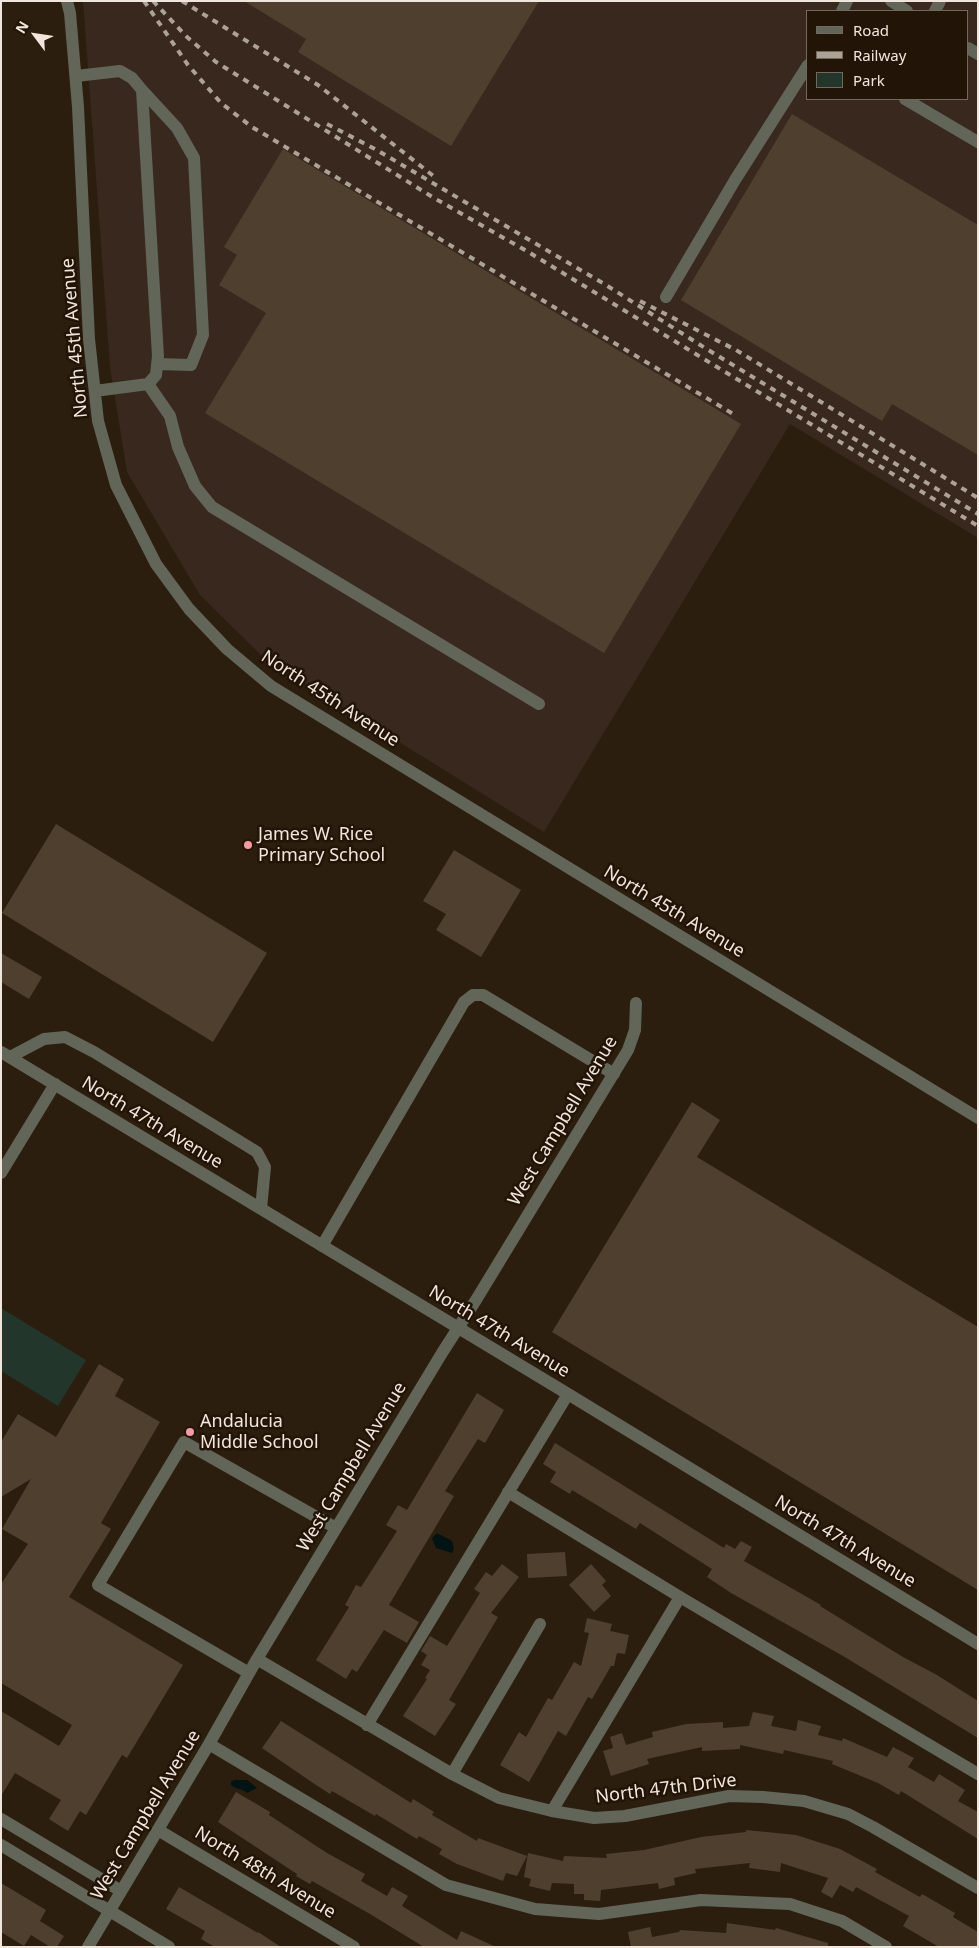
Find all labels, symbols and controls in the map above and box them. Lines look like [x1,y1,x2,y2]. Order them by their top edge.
north arrow [10,10,60,60]
legend [806,10,969,100]
text: N [11,17,33,37]
text: Road [853,20,889,40]
text: Railway [853,45,906,65]
text: Park [853,70,885,90]
street label: North 45th Avenue [57,257,93,419]
street label: North 45th Avenue [257,646,403,752]
place label: James W. Rice Primary School [258,824,385,866]
marker: James W. Rice Primary School [242,839,254,851]
street label: North 45th Avenue [600,861,748,963]
street label: West Campbell Avenue [504,1032,622,1210]
street label: North 47th Avenue [78,1072,226,1174]
street label: North 47th Avenue [425,1281,573,1383]
street label: West Campbell Avenue [293,1378,411,1556]
place label: Andalucia Middle School [200,1411,319,1454]
marker: Andalucia Middle School [184,1426,196,1438]
street label: North 47th Avenue [771,1491,919,1593]
street label: West Campbell Avenue [87,1726,205,1904]
street label: North 47th Drive [594,1770,738,1808]
street label: North 48th Avenue [191,1822,339,1924]

